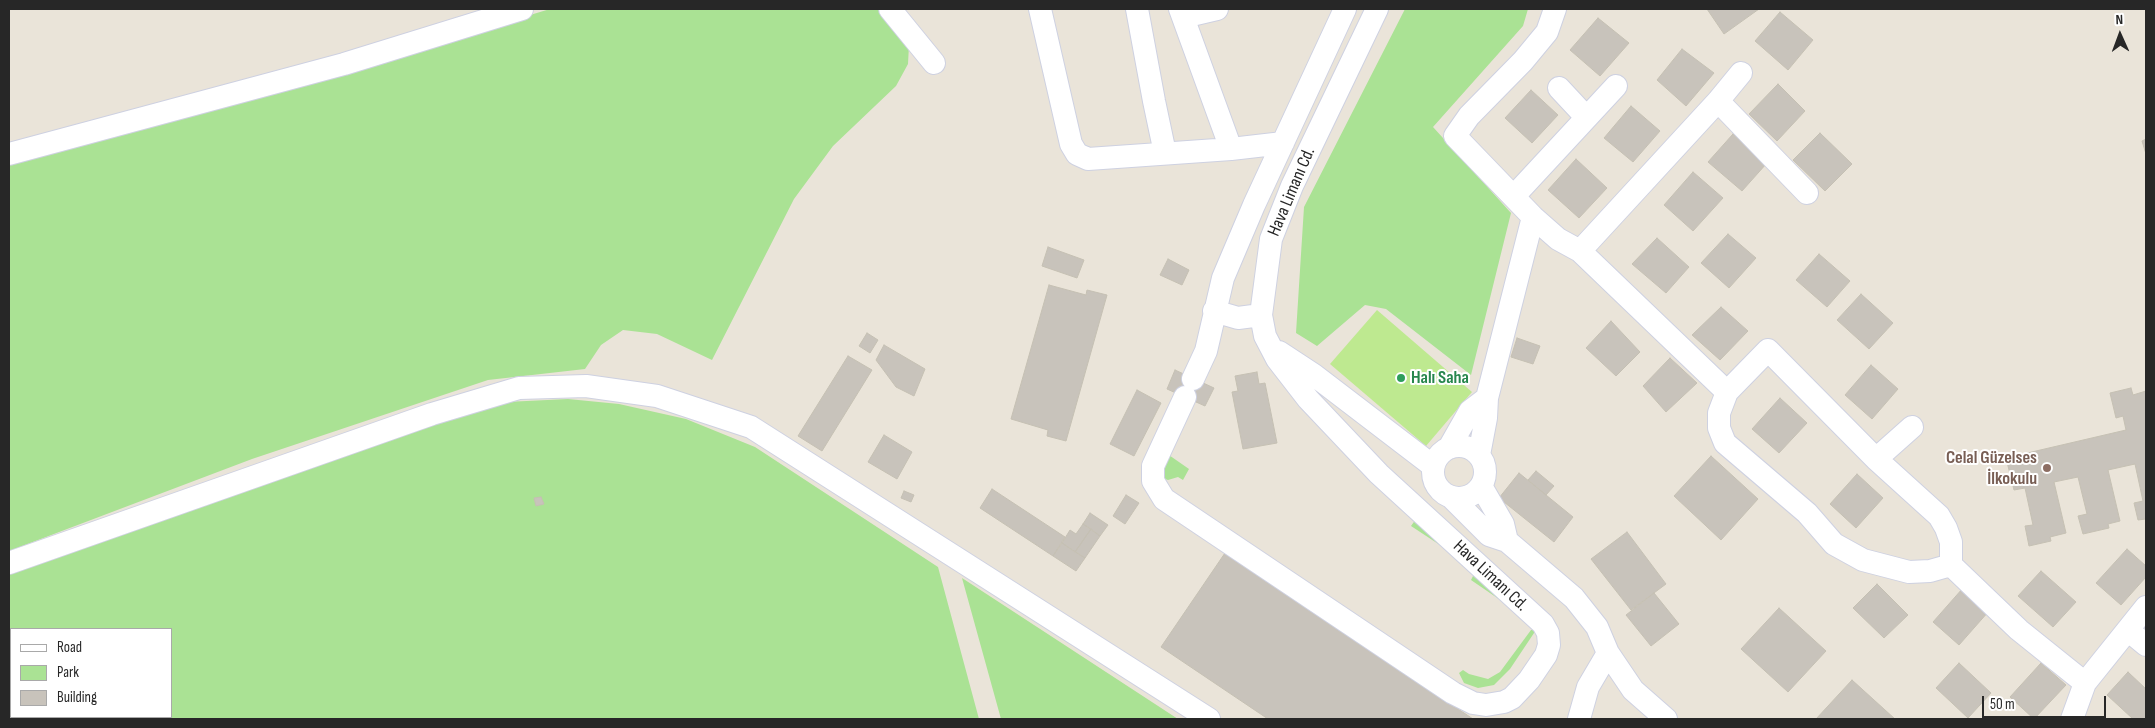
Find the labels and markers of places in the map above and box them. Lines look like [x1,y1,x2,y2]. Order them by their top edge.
place label: Halı Saha [1411,367,1469,389]
marker: Halı Saha [1395,372,1407,384]
place label: Celal Güzelses İlkokulu [1946,447,2037,489]
marker: Celal Güzelses İlkokulu [2041,462,2053,474]

